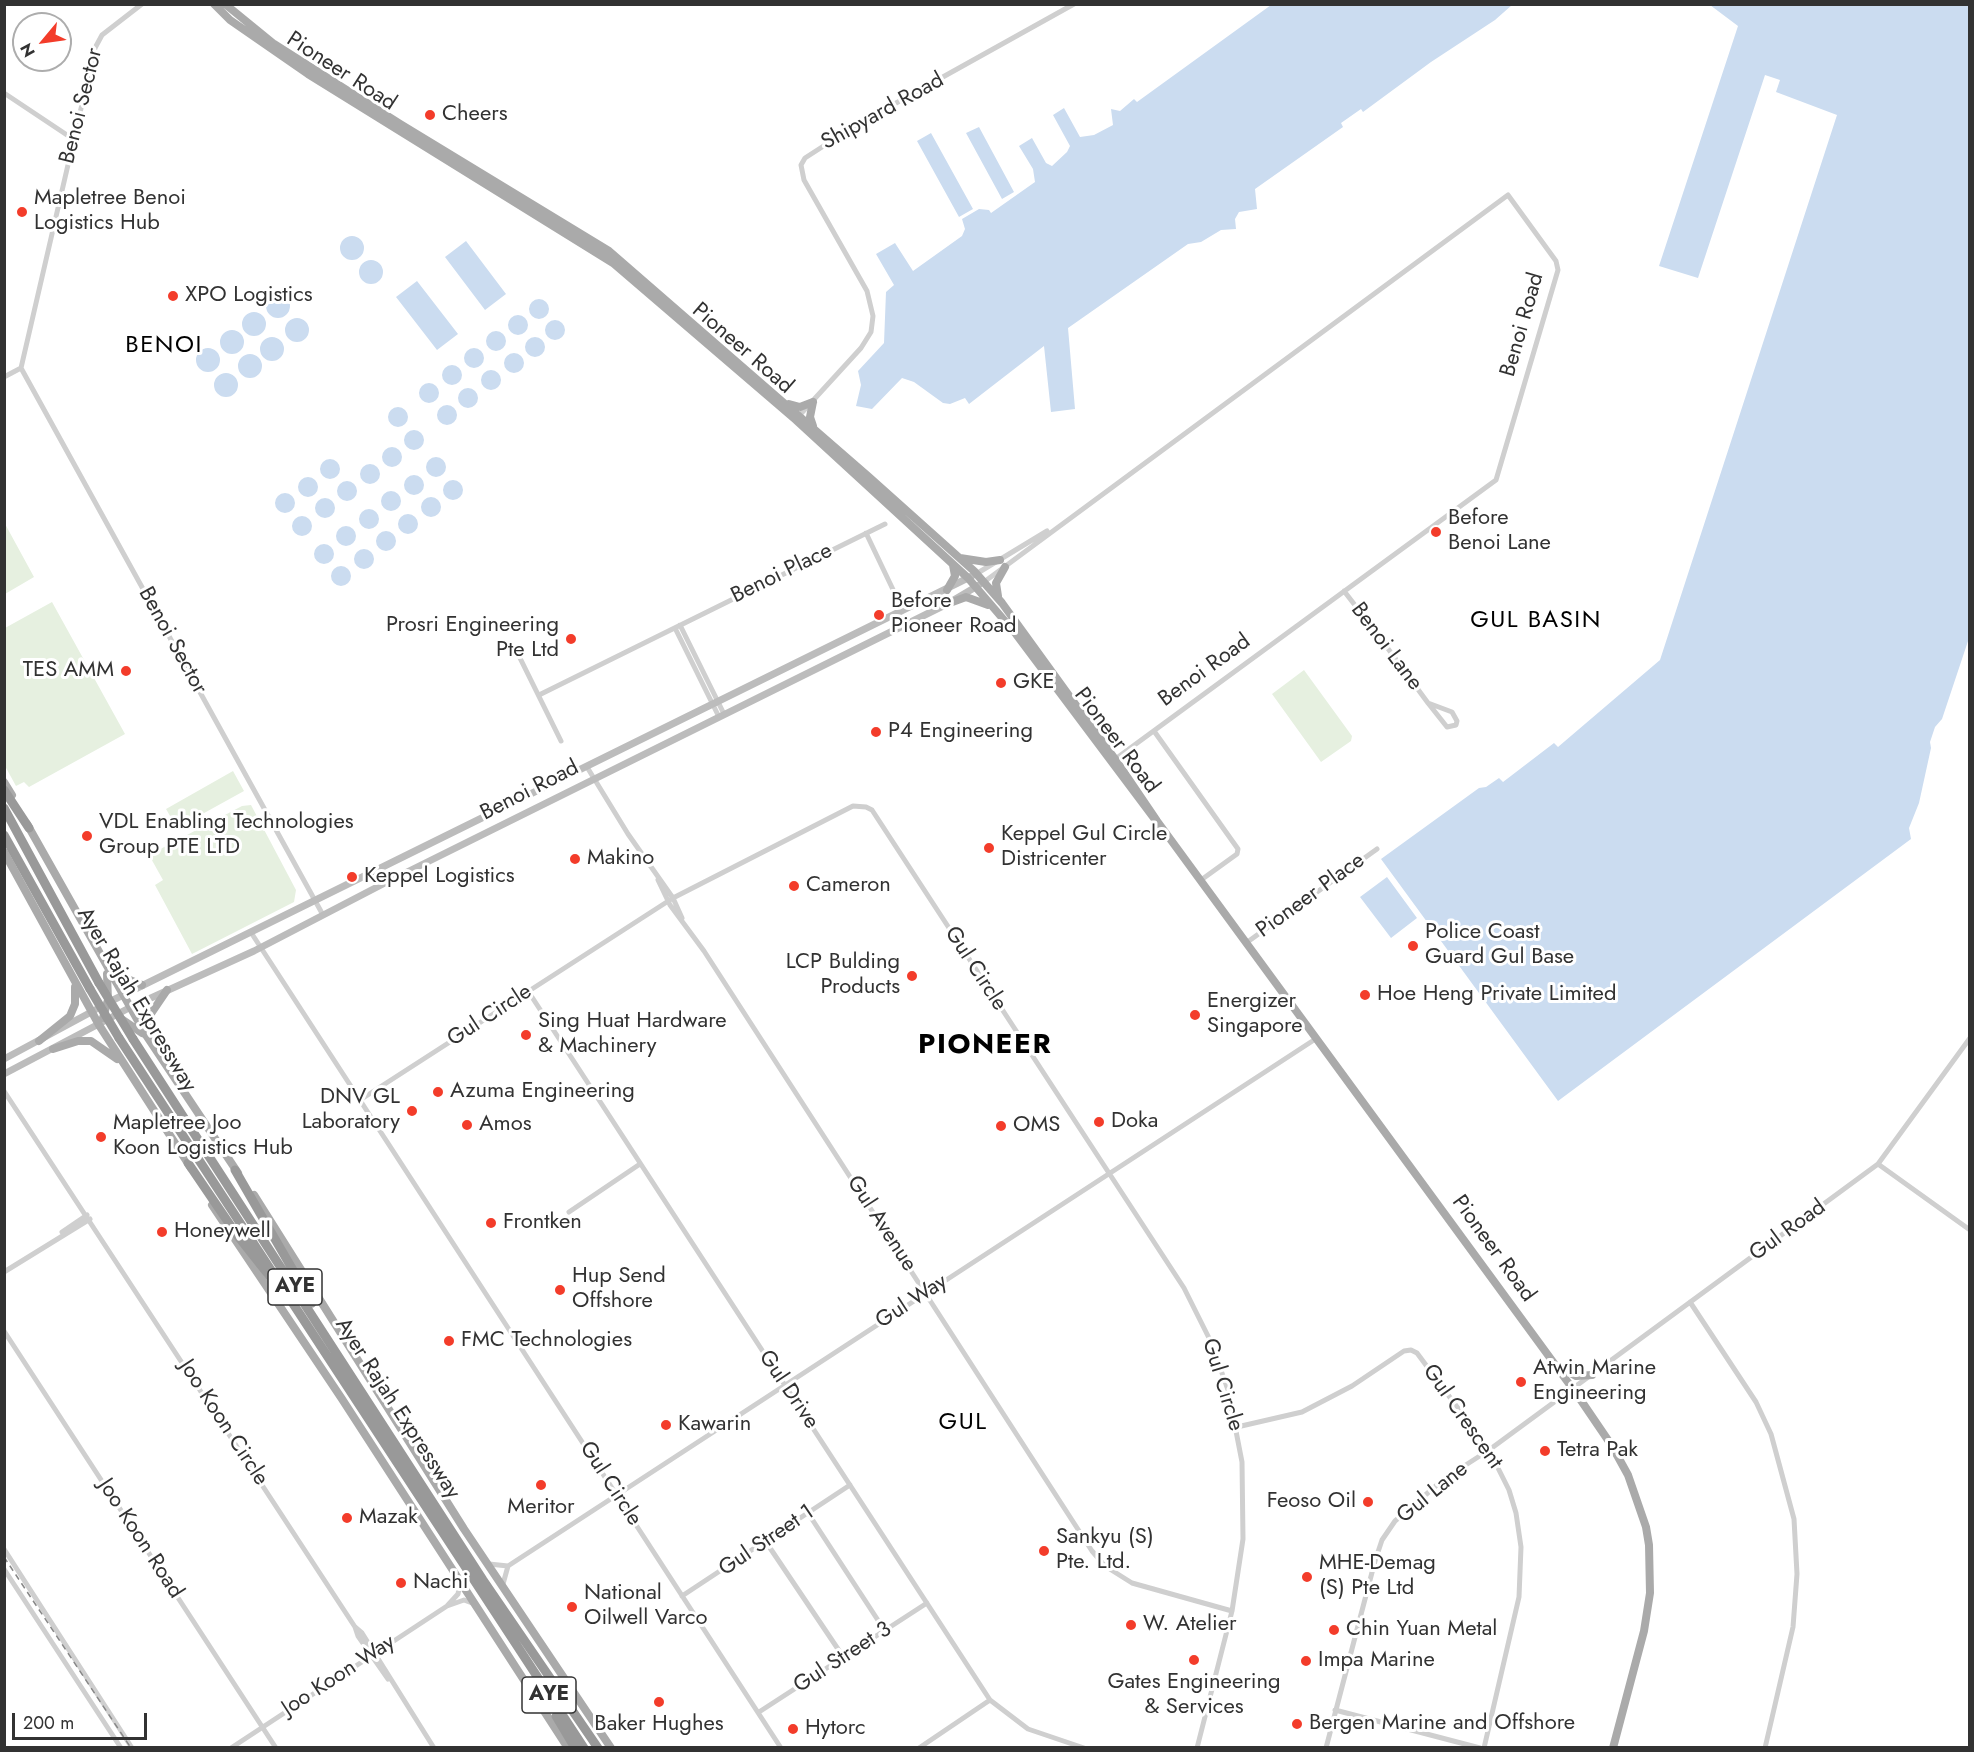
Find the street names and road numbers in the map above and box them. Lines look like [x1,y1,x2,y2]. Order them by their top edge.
street label: Pioneer Road [281,27,401,117]
street label: Benoi Sector [55,45,109,167]
street label: Shipyard Road [817,68,949,156]
street label: Benoi Road [1496,270,1550,380]
street label: Pioneer Road [686,298,798,400]
street label: Benoi Place [727,538,837,610]
street label: Benoi Sector [132,583,212,699]
street label: Benoi Lane [1345,598,1427,696]
street label: Benoi Road [1154,629,1256,713]
street label: Pioneer Road [1068,683,1164,799]
street label: Benoi Road [476,755,584,827]
street label: Pioneer Place [1252,848,1370,944]
street label: Ayer Rajah Expressway [70,903,202,1097]
street label: Gul Circle [938,922,1012,1016]
street label: Gul Circle [443,979,537,1053]
street label: Gul Avenue [840,1171,922,1277]
street label: Pioneer Road [1445,1190,1541,1308]
street label: Gul Road [1745,1195,1831,1267]
road number: AYE [268,1269,322,1305]
street label: Gul Way [871,1269,953,1335]
street label: Ayer Rajah Expressway [329,1314,465,1504]
street label: Gul Circle [1195,1336,1249,1434]
street label: Gul Drive [752,1346,824,1434]
street label: Joo Koon Circle [173,1355,273,1491]
street label: Gul Crescent [1416,1360,1508,1474]
street label: Gul Circle [573,1437,647,1531]
street label: Gul Lane [1392,1456,1474,1530]
street label: Joo Koon Road [92,1474,188,1604]
street label: Gul Street 1 [714,1500,820,1582]
street label: Gul Street 3 [789,1617,897,1699]
street label: Joo Koon Way [277,1630,401,1722]
road number: AYE [522,1677,576,1713]

